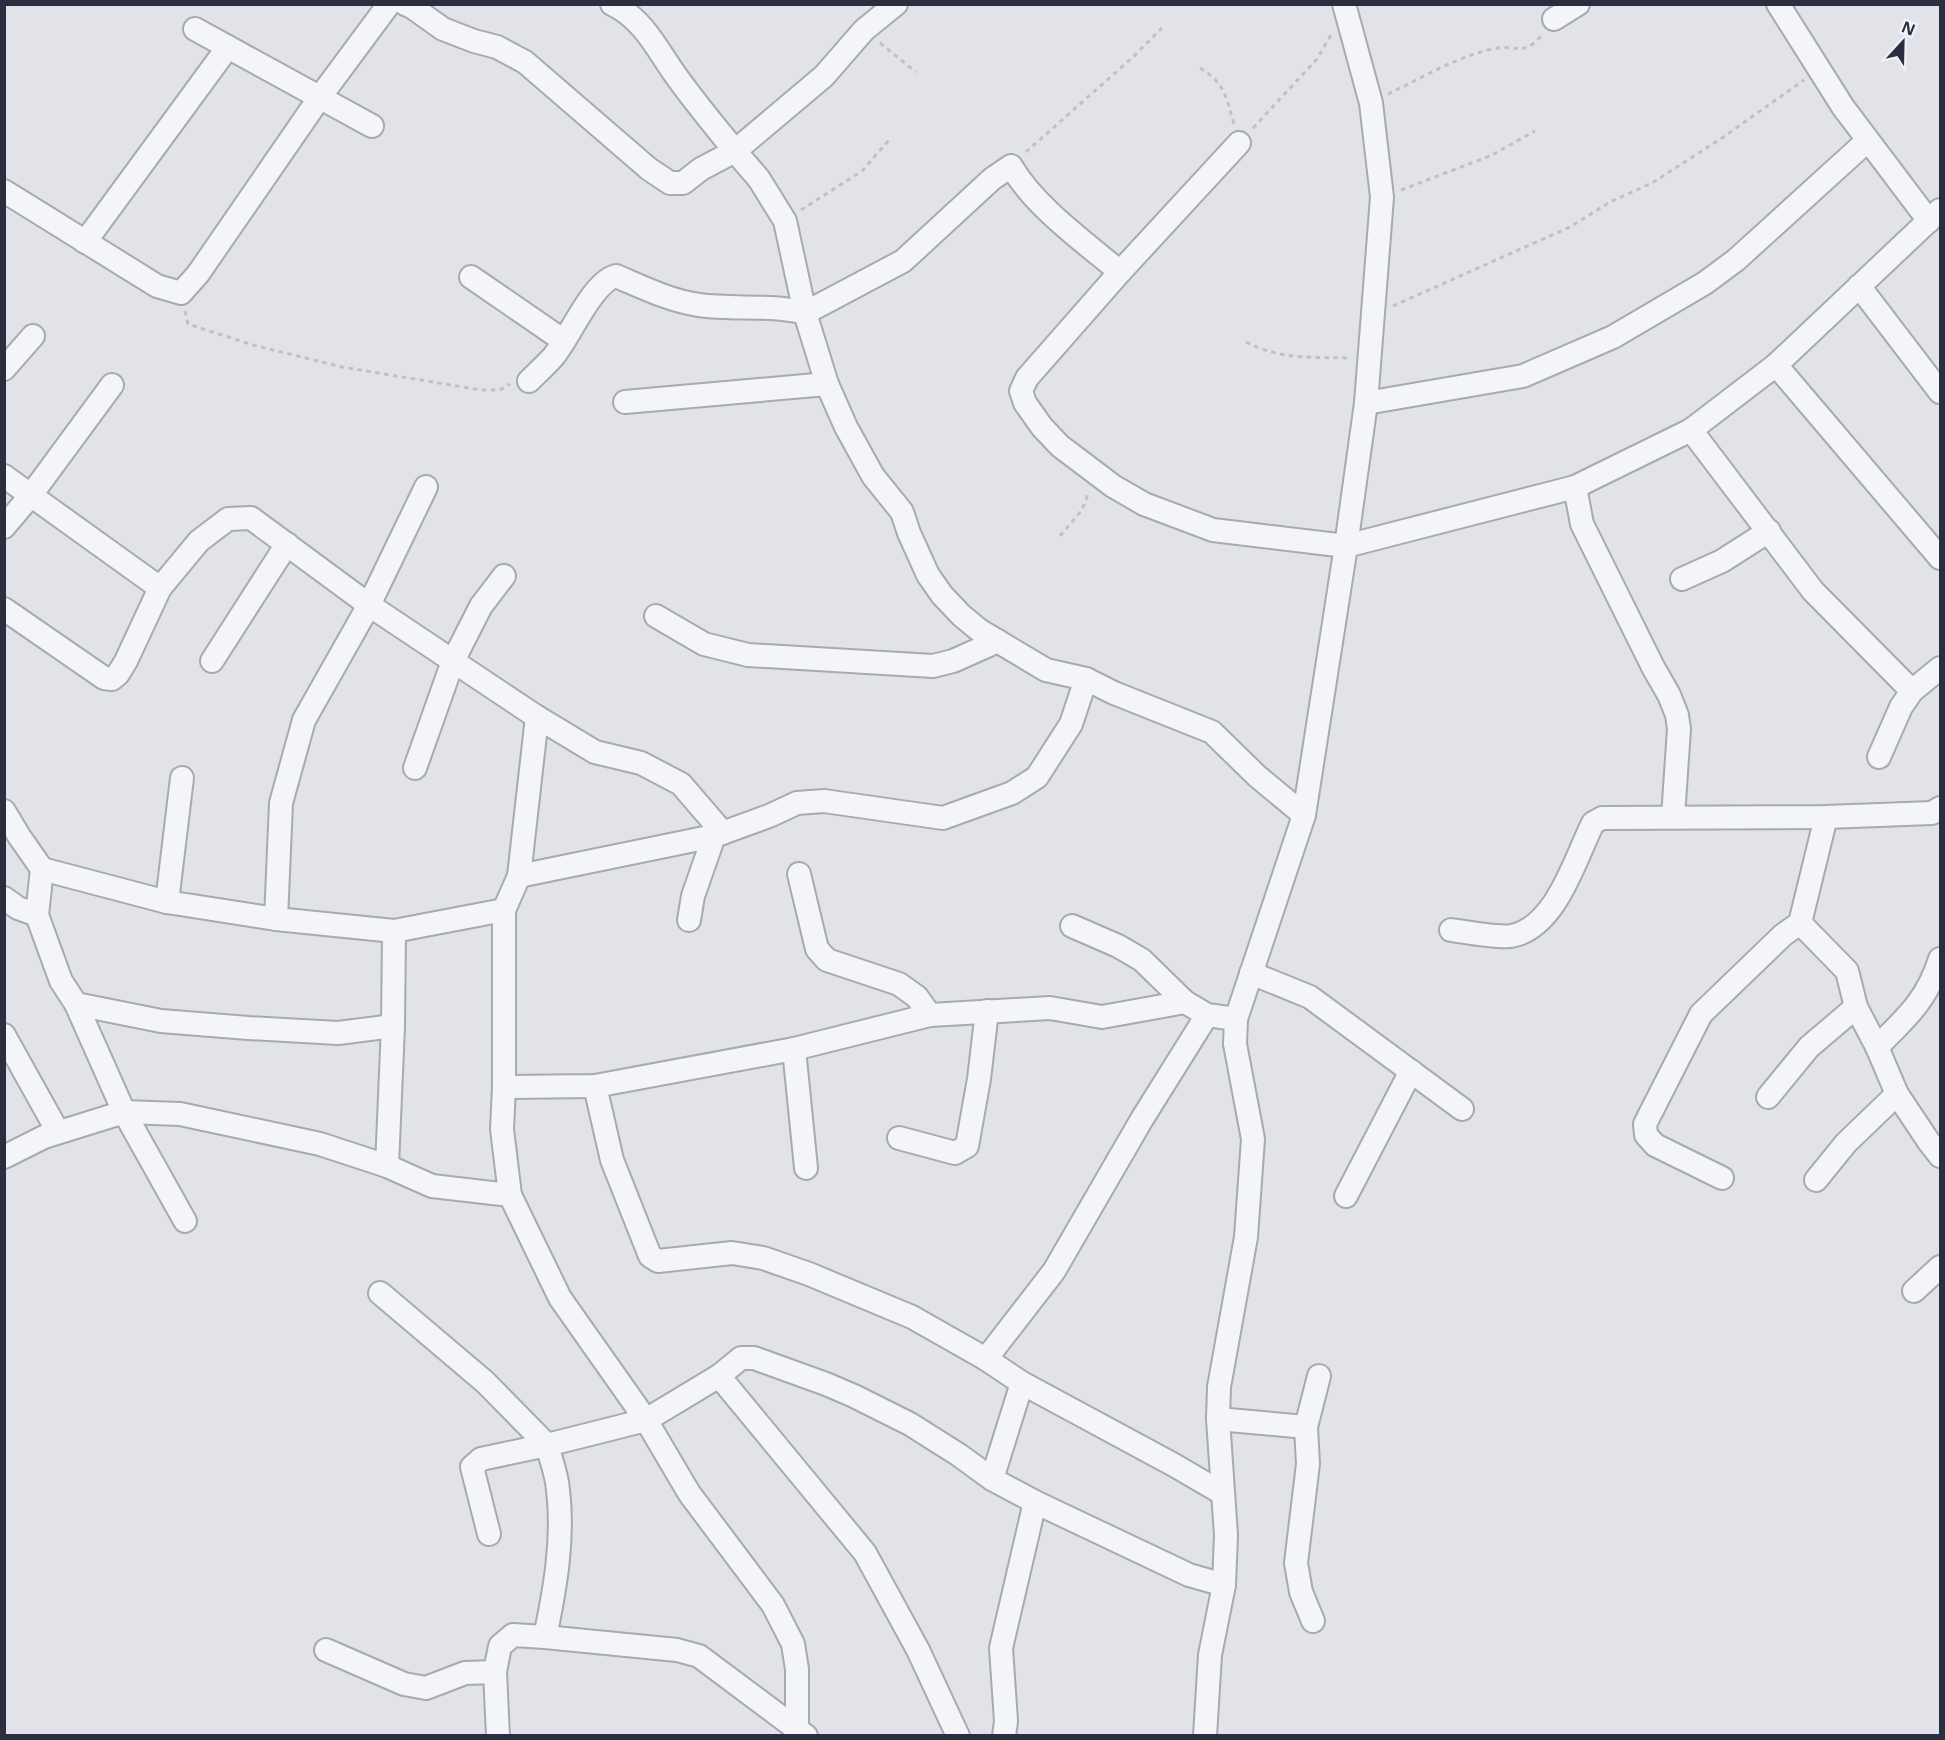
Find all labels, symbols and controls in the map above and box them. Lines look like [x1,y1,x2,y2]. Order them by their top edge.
north arrow [1873,12,1933,72]
text: N [1898,15,1919,41]

